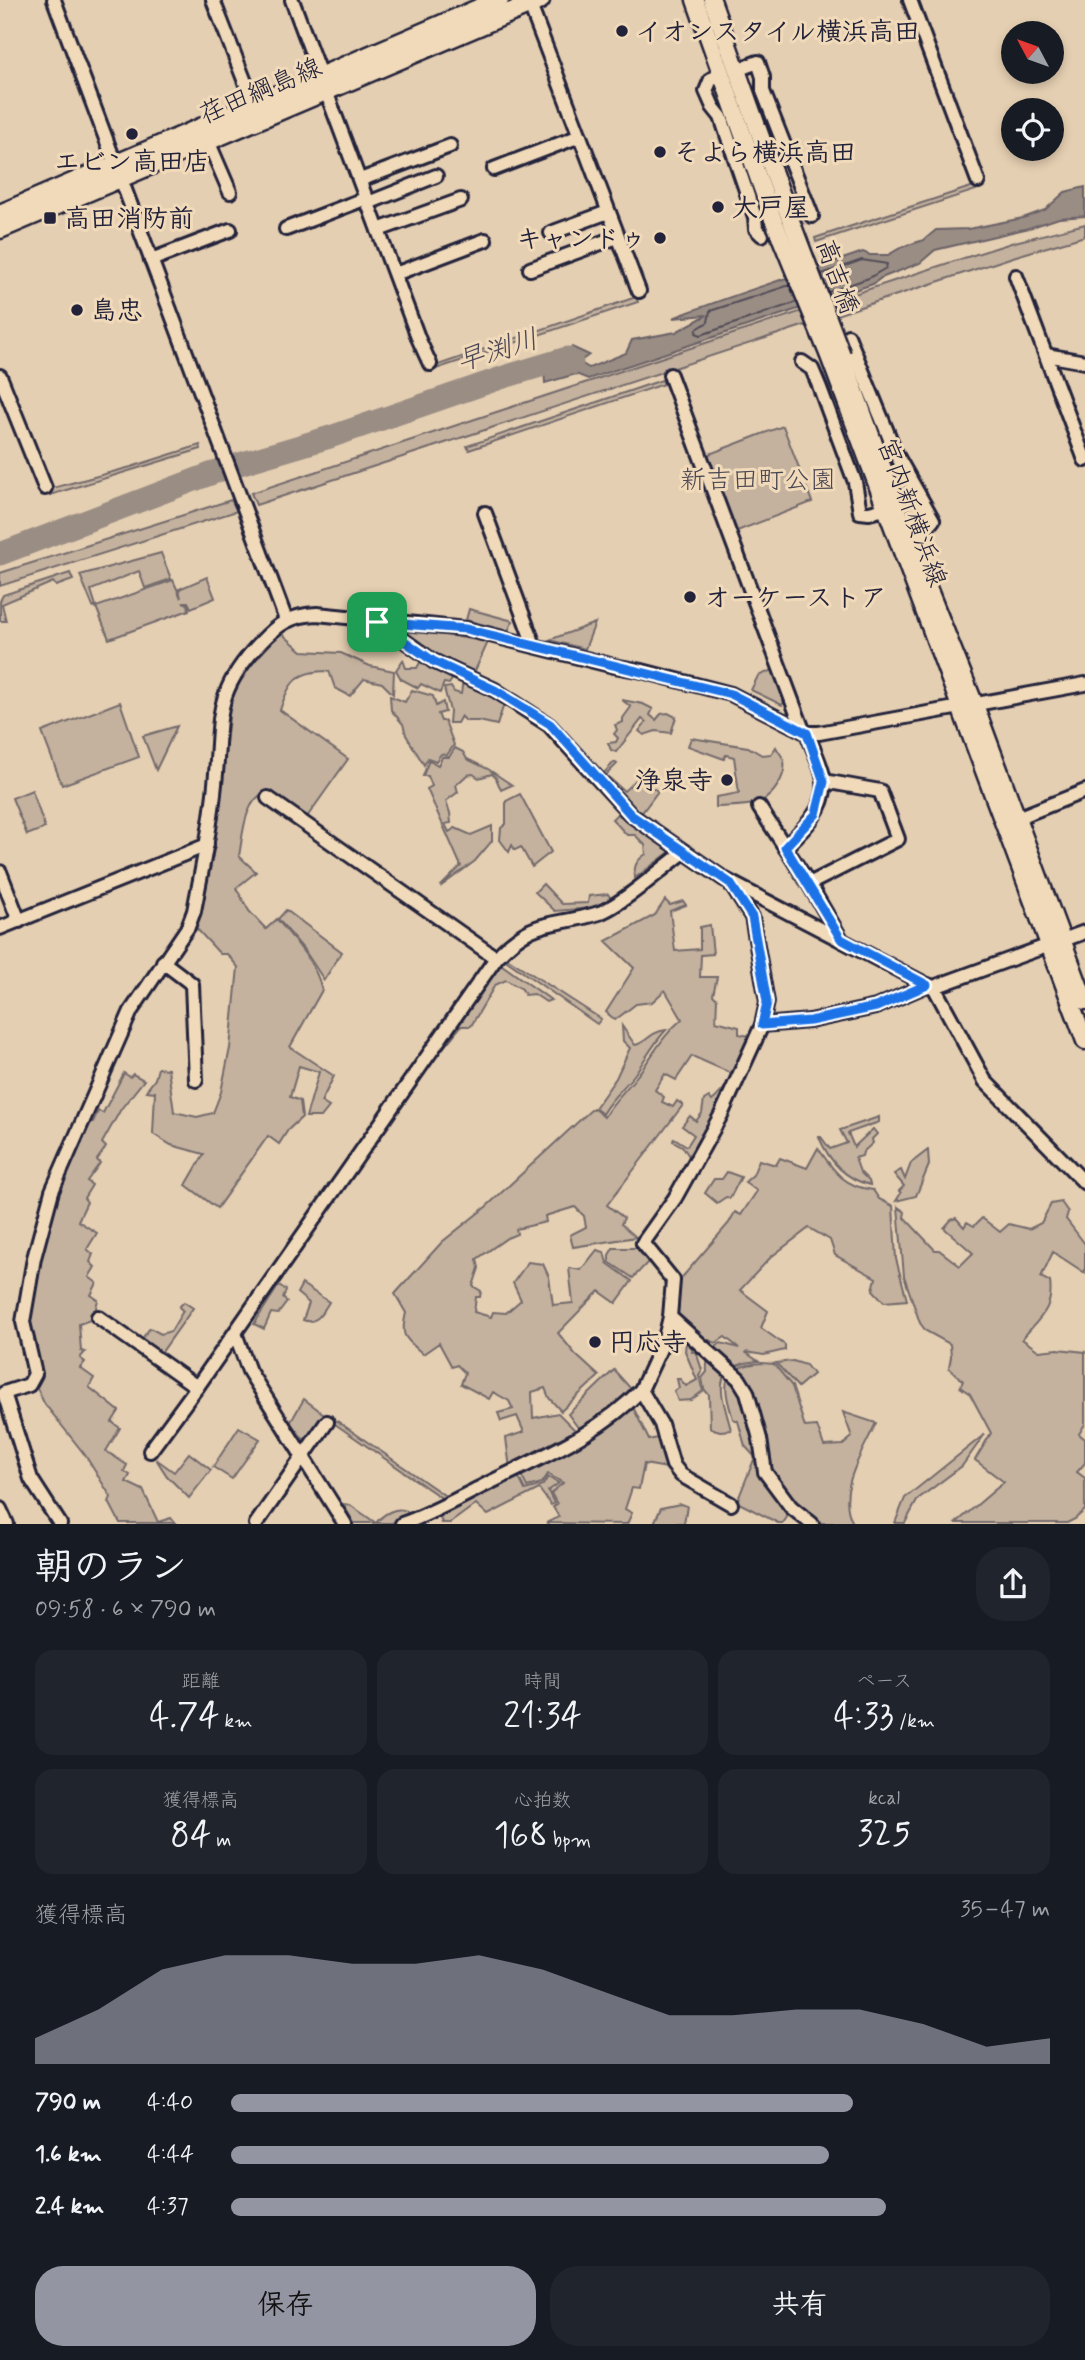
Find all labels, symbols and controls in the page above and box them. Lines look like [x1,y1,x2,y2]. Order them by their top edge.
place label: イオンスタイル横浜高田 [636,16,920,50]
north arrow [1001,21,1064,84]
map controls [1001,21,1064,161]
marker: イオンスタイル横浜高田 [614,23,630,39]
street label: 荏田綱島線 [194,51,327,133]
button: locate [1001,98,1064,161]
marker: エビン高田店 [124,126,140,142]
place label: そよら横浜高田 [674,137,856,171]
marker: そよら横浜高田 [652,144,668,160]
place label: エビン高田店 [54,146,210,180]
place label: 大戸屋 [732,192,810,226]
marker: 大戸屋 [710,199,726,215]
place label: 高田消防前 [64,203,194,237]
marker: 高田消防前 [42,210,58,226]
place label: キャンドゥ [516,223,646,257]
marker: キャンドゥ [652,230,668,246]
street label: 高吉橋 [807,234,865,319]
place label: 島忠 [91,295,143,329]
marker: 島忠 [69,302,85,318]
water label: 早渕川 [452,321,543,381]
street label: 宮内新横浜線 [868,434,954,592]
park label: 新吉田町公園 [680,464,836,498]
place label: オーケーストア [704,582,887,616]
marker: オーケーストア [682,589,698,605]
pin [347,592,407,652]
icon: arrive [358,603,396,641]
place label: 浄泉寺 [635,765,713,799]
marker: 浄泉寺 [719,772,735,788]
place label: 円応寺 [609,1327,687,1361]
marker: 円応寺 [587,1334,603,1350]
text: 朝のラン [35,1544,187,1593]
button: share [976,1547,1050,1621]
text: 09:58 · 6 × 790 m [35,1595,216,1625]
text: 距離 [182,1669,220,1694]
text: 時間 [523,1669,562,1694]
text: ペース [856,1669,912,1694]
text: 4.74 [149,1694,219,1740]
text: 21:34 [503,1694,582,1740]
text: 4:33 [833,1694,894,1740]
text: km [219,1709,252,1734]
text: /km [894,1709,935,1734]
text: kcal [868,1786,900,1811]
text: 獲得標高 [163,1788,239,1813]
text: 心拍数 [514,1788,571,1813]
text: 325 [857,1811,911,1857]
text: 84 [170,1813,211,1859]
text: 168 [494,1813,548,1859]
text: m [211,1828,231,1853]
text: bpm [548,1828,591,1853]
text: 35–47 m [960,1895,1050,1925]
text: 獲得標高 [35,1901,127,1931]
text: 790 m [35,2088,101,2118]
text: 4:40 [147,2088,193,2118]
text: 1.6 km [35,2140,102,2170]
text: 4:44 [147,2140,194,2170]
text: 2.4 km [35,2192,104,2222]
text: 4:37 [147,2192,189,2222]
button: 保存 [35,2266,536,2346]
button: 共有 [550,2266,1050,2346]

